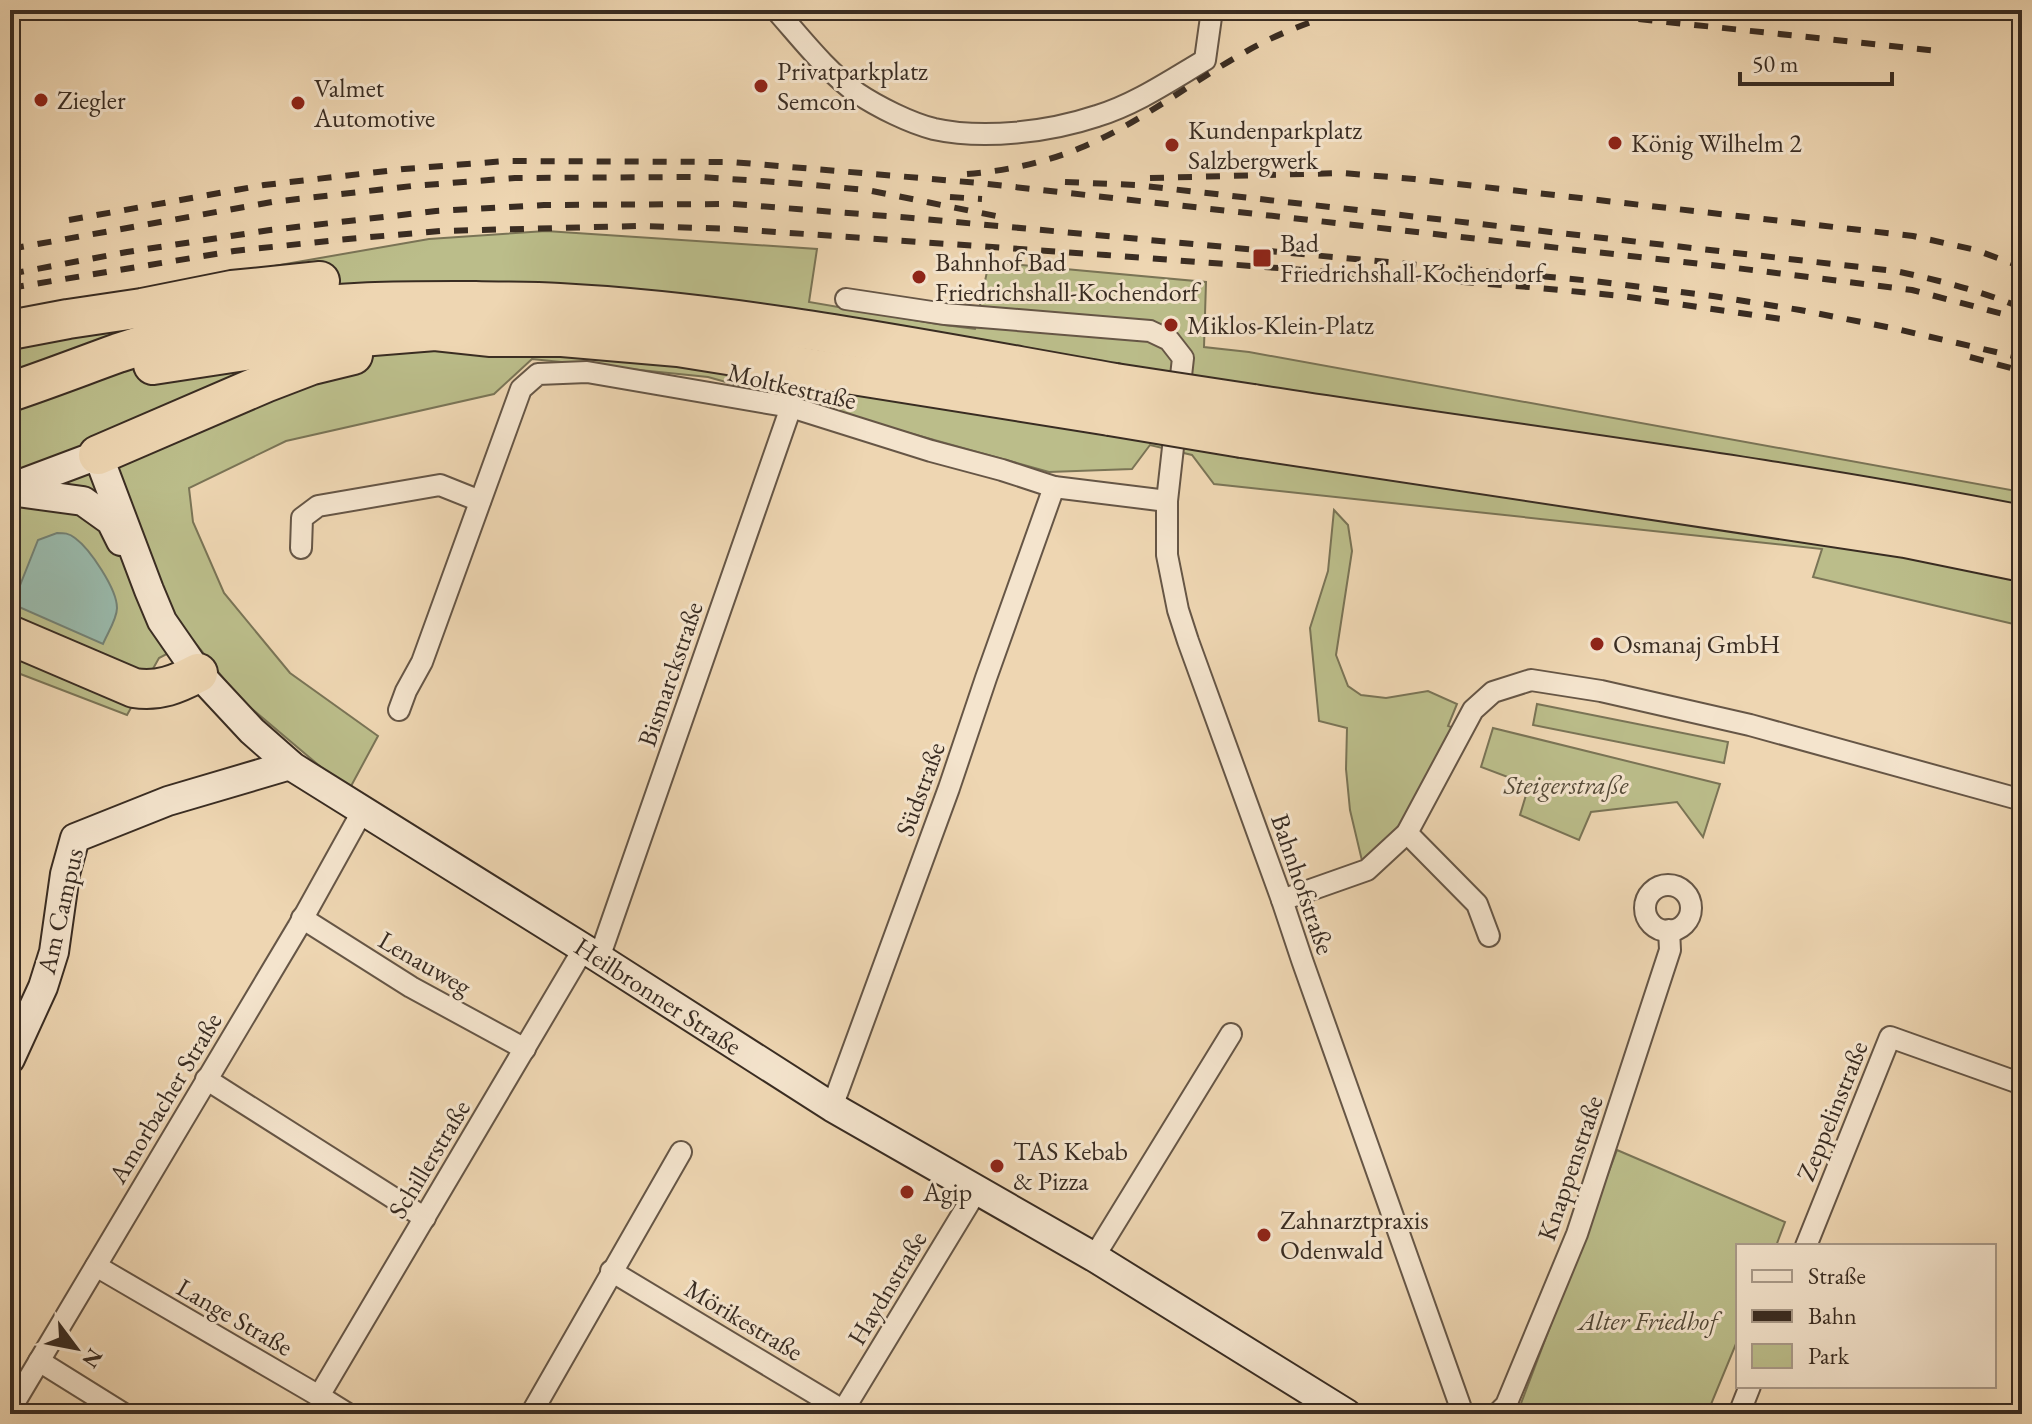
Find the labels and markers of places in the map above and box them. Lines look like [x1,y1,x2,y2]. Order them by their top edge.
place label: Privatparkplatz Semcon [777,54,928,118]
place label: Valmet Automotive [313,71,435,135]
marker: Privatparkplatz Semcon [752,77,770,95]
place label: Ziegler [57,83,126,117]
marker: Ziegler [32,91,50,109]
marker: Valmet Automotive [289,94,307,112]
place label: Kundenparkplatz Salzbergwerk [1188,113,1362,177]
place label: König Wilhelm 2 [1631,126,1802,160]
marker: König Wilhelm 2 [1606,134,1624,152]
marker: Kundenparkplatz Salzbergwerk [1163,136,1181,154]
place label: Bad Friedrichshall-Kochendorf [1280,226,1546,290]
place label: Bahnhof Bad Friedrichshall-Kochendorf [935,245,1201,309]
marker: Bad Friedrichshall-Kochendorf [1251,247,1273,269]
marker: Bahnhof Bad Friedrichshall-Kochendorf [910,268,928,286]
place label: Miklos-Klein-Platz [1187,308,1374,342]
marker: Miklos-Klein-Platz [1162,316,1180,334]
place label: Osmanaj GmbH [1613,627,1780,661]
marker: Osmanaj GmbH [1588,635,1606,653]
place label: TAS Kebab & Pizza [1013,1134,1128,1198]
marker: TAS Kebab & Pizza [988,1157,1006,1175]
place label: Agip [922,1175,972,1209]
marker: Agip [898,1183,916,1201]
place label: Zahnarztpraxis Odenwald [1280,1203,1429,1267]
marker: Zahnarztpraxis Odenwald [1255,1226,1273,1244]

